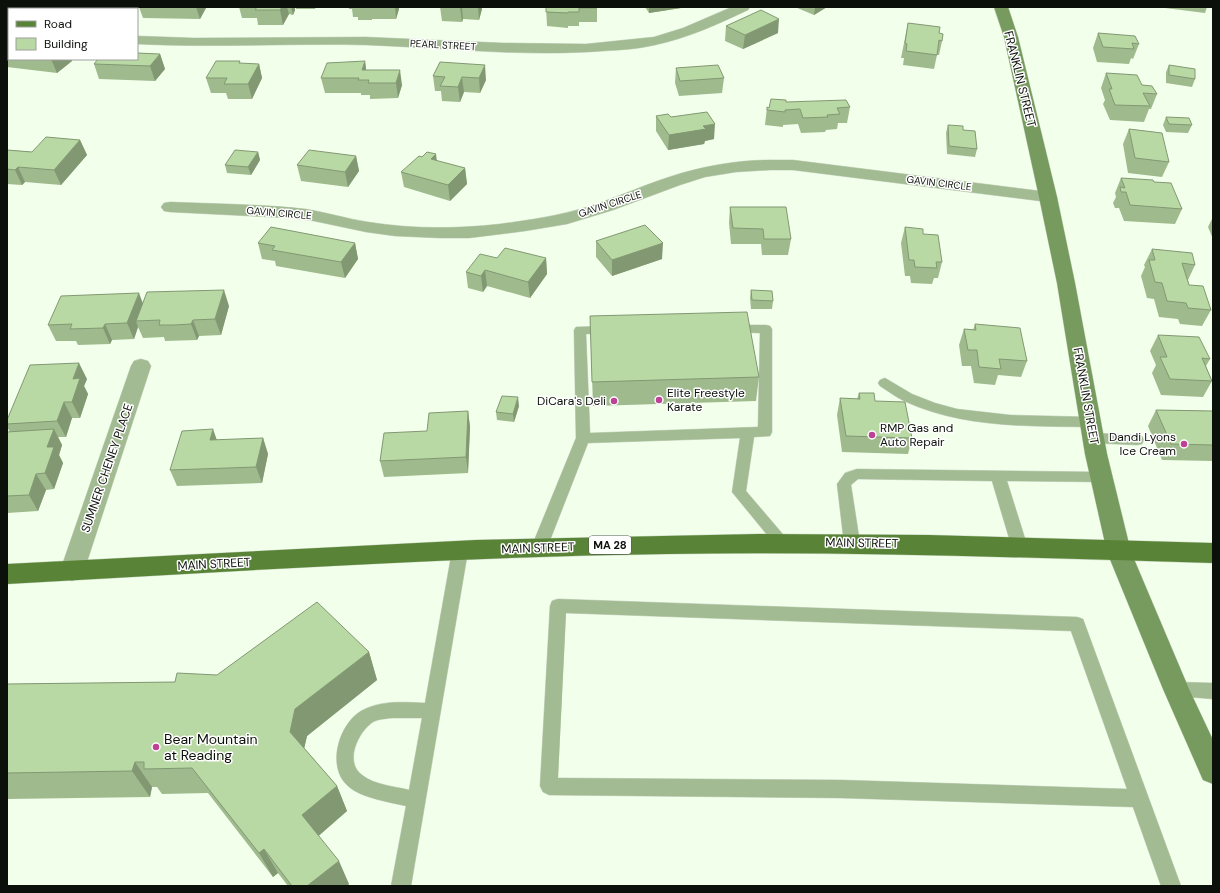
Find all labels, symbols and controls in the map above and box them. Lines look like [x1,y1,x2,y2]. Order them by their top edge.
legend [8,8,138,60]
text: Road [44,16,72,32]
street label: FRANKLIN STREET [1000,29,1040,129]
text: Building [44,36,88,52]
street label: PEARL STREET [410,37,477,53]
street label: GAVIN CIRCLE [906,173,973,193]
street label: GAVIN CIRCLE [577,188,643,220]
street label: GAVIN CIRCLE [246,204,312,222]
street label: FRANKLIN STREET [1070,346,1102,446]
place label: Elite Freestyle Karate [667,385,745,415]
place label: DiCara's Deli [537,393,606,409]
marker: Elite Freestyle Karate [654,395,664,405]
marker: DiCara's Deli [609,396,619,406]
street label: SUMNER CHENEY PLACE [77,401,137,535]
place label: RMP Gas and Auto Repair [880,420,953,450]
place label: Dandi Lyons Ice Cream [1109,429,1176,459]
marker: RMP Gas and Auto Repair [867,430,877,440]
marker: Dandi Lyons Ice Cream [1179,439,1189,449]
street label: MAIN STREET [825,534,899,552]
road number: MA 28 [589,536,631,554]
street label: MAIN STREET [501,539,575,557]
street label: MAIN STREET [177,554,251,574]
place label: Bear Mountain at Reading [164,730,258,764]
marker: Bear Mountain at Reading [151,742,161,752]

